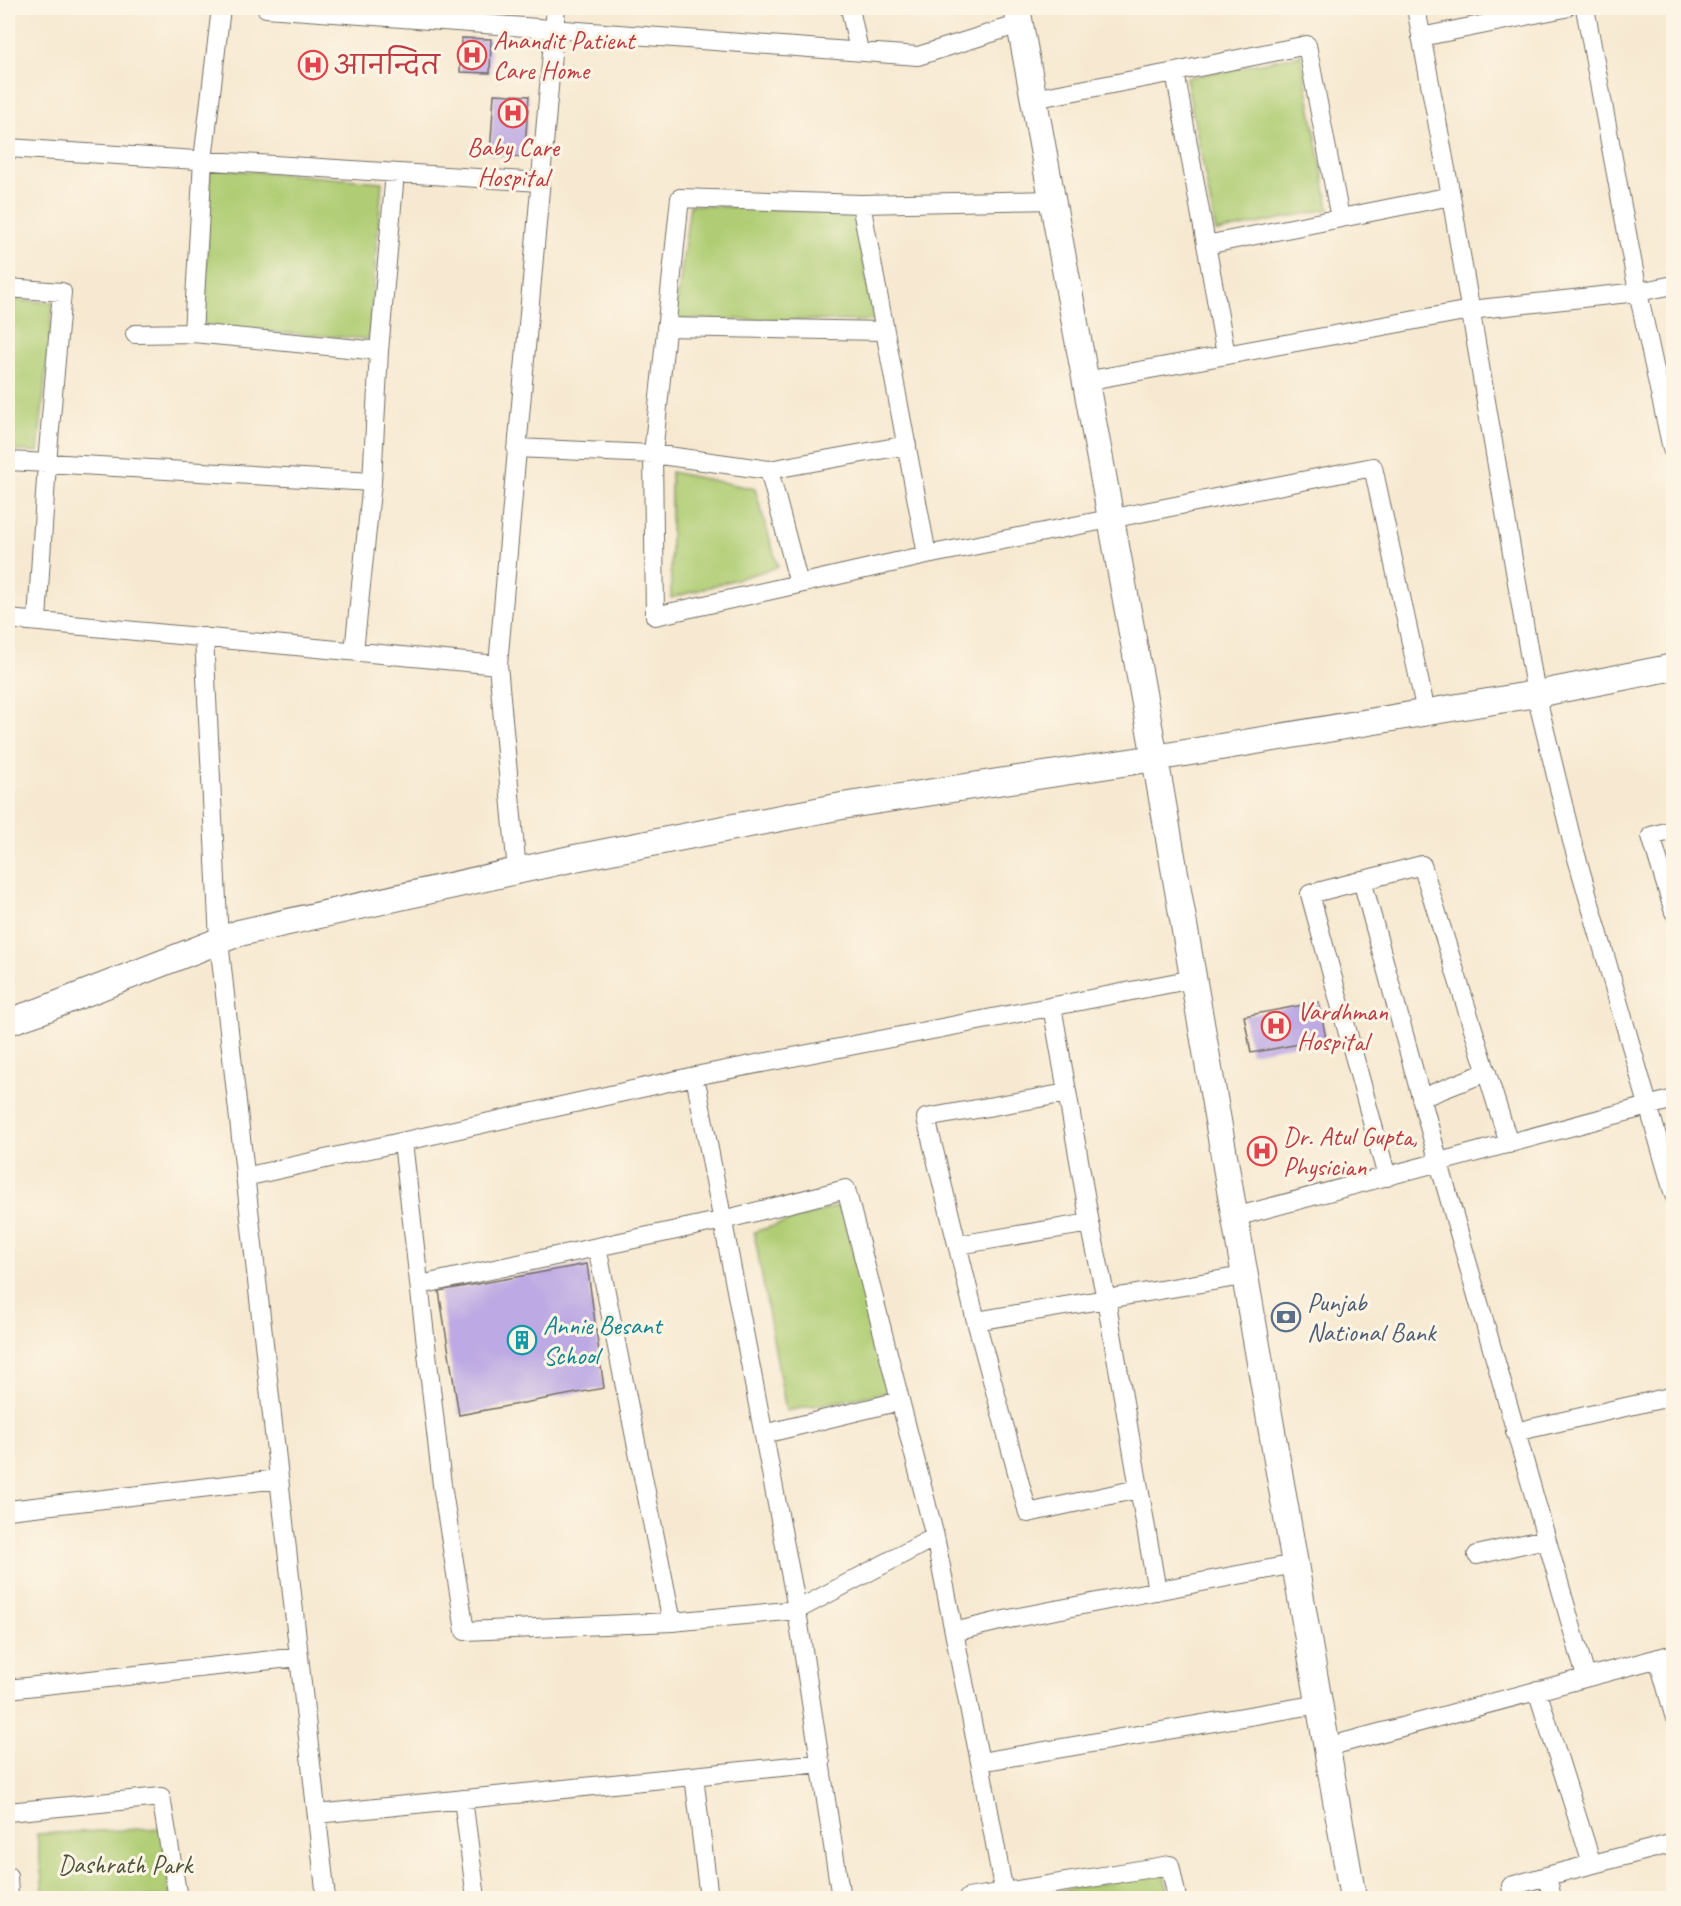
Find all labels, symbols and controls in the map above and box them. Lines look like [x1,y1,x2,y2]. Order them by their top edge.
place label: Anandit Patient Care Home [493,24,637,87]
hospital icon: Anandit Patient Care Home [456,39,488,71]
place label: आनन्दित [334,45,441,82]
hospital icon: आनन्दित [297,49,329,81]
hospital icon: Baby Care Hospital [497,97,529,129]
place label: Baby Care Hospital [467,131,561,194]
place label: Vardhman Hospital [1297,995,1388,1058]
hospital icon: Vardhman Hospital [1260,1010,1292,1042]
place label: Dr. Atul Gupta, Physician [1283,1120,1418,1183]
hospital icon: Dr. Atul Gupta, Physician [1246,1135,1278,1167]
place label: Punjab National Bank [1307,1286,1437,1349]
bank icon: Punjab National Bank [1270,1301,1302,1333]
place label: Annie Besant School [543,1309,664,1372]
building icon: Annie Besant School [506,1324,538,1356]
park label: Dashrath Park [58,1848,195,1881]

